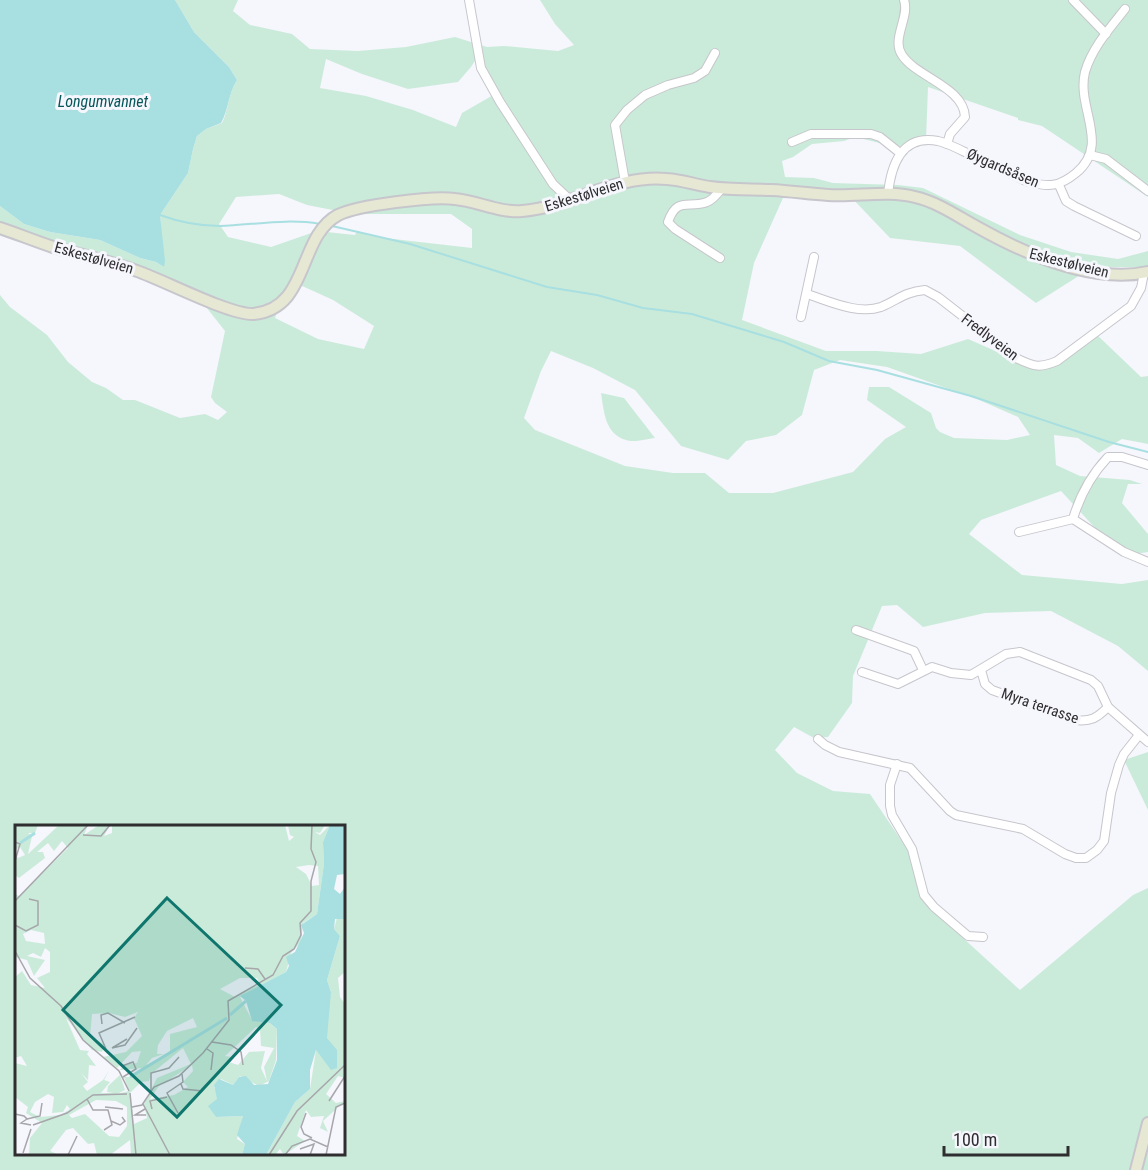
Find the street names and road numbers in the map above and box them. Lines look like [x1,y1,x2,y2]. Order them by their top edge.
street label: Øygardsåsen [964,145,1042,191]
street label: Eskestølveien [543,175,625,215]
street label: Eskestølveien [52,238,136,278]
street label: Eskestølveien [1027,244,1111,282]
street label: Fredlyveien [958,310,1022,364]
street label: Myra terrasse [999,684,1081,728]

